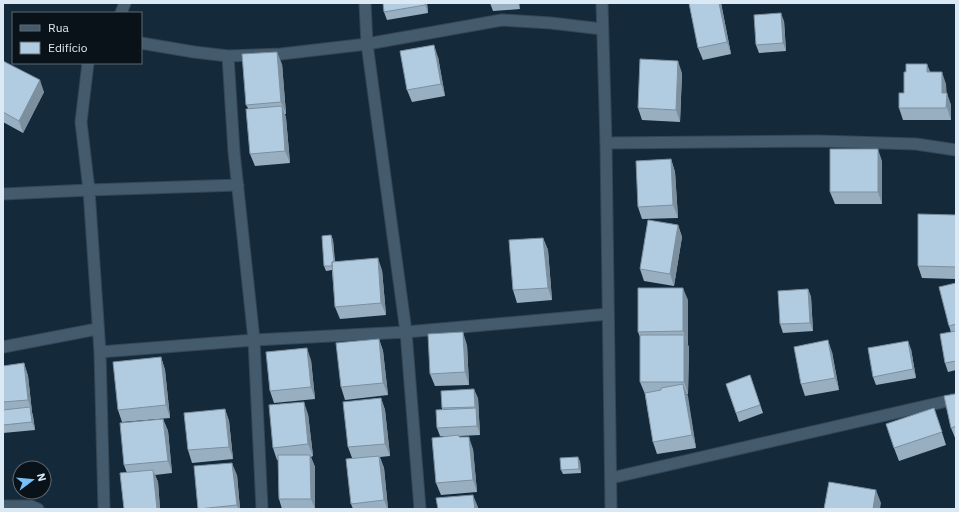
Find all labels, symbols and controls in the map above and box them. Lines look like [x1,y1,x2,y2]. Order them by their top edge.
legend [12,12,142,64]
text: Rua [48,20,69,35]
text: Edifício [48,40,88,55]
north arrow [12,460,52,500]
text: N [34,471,49,483]

